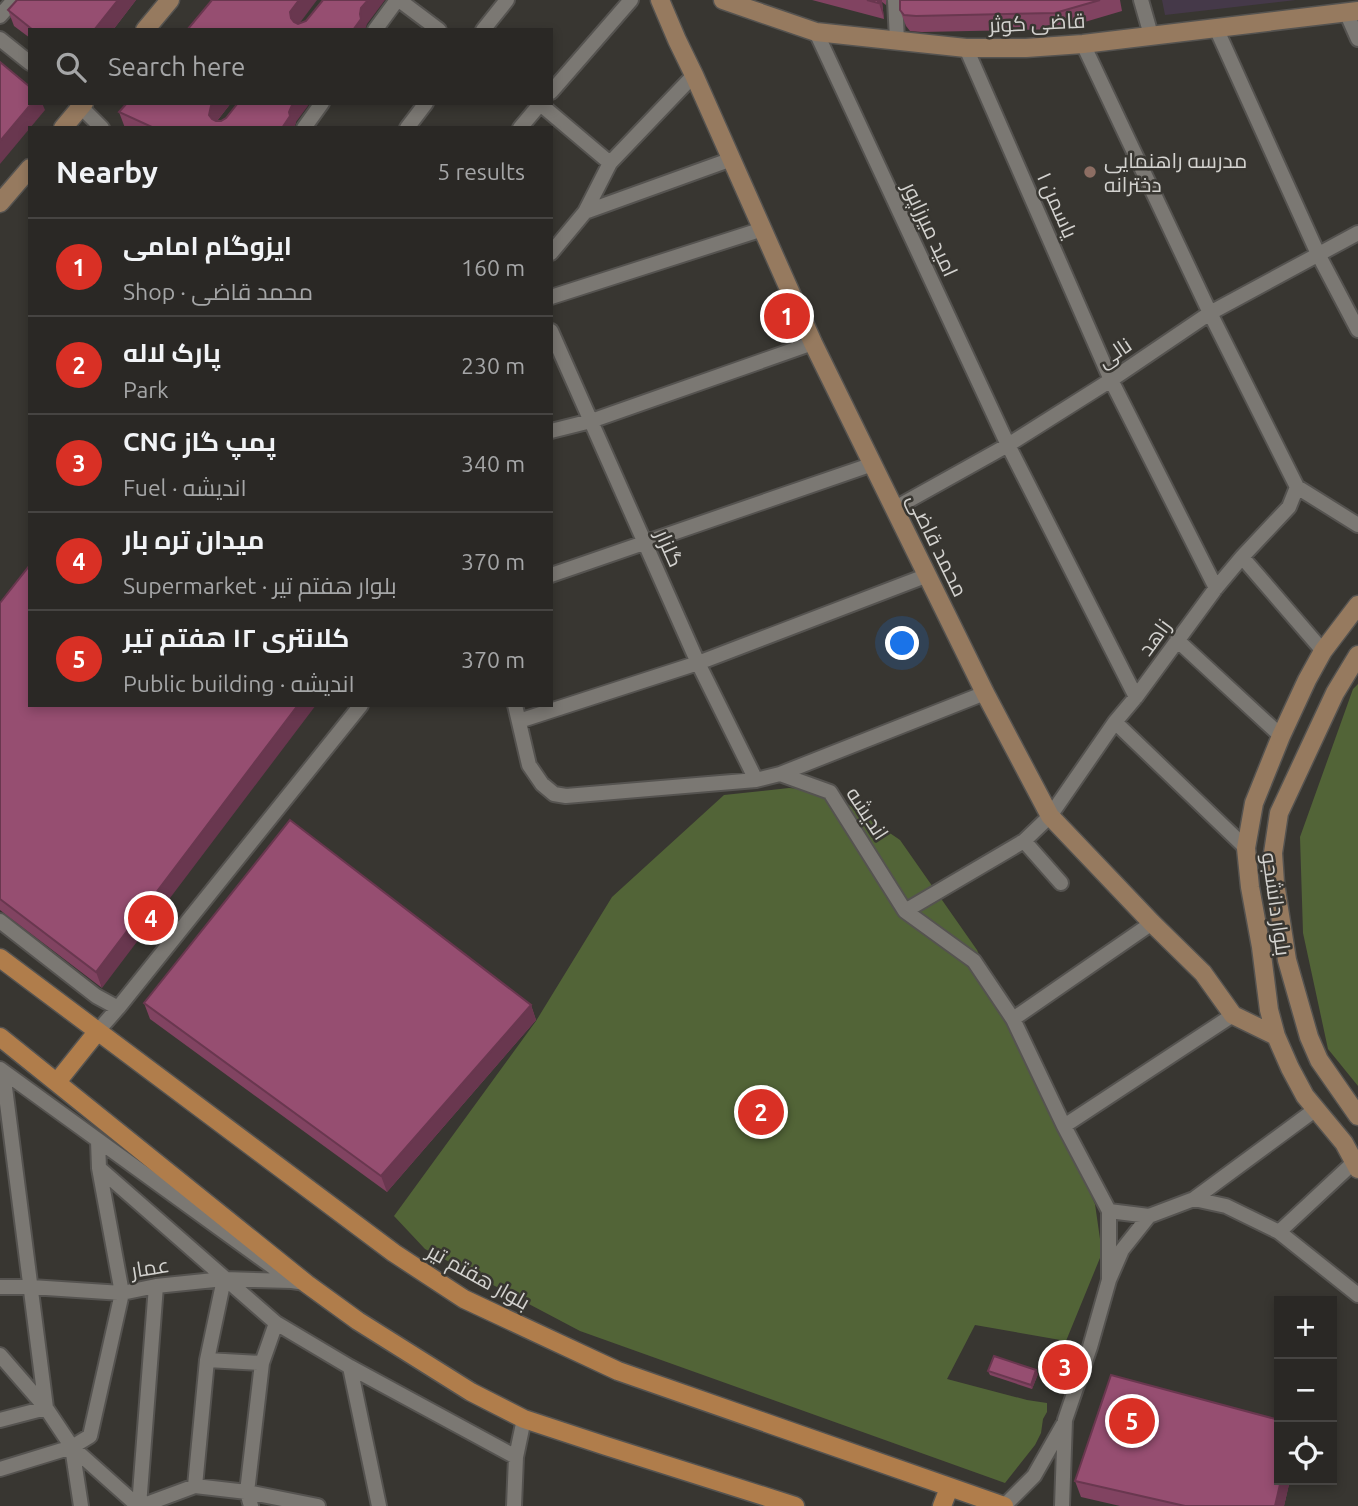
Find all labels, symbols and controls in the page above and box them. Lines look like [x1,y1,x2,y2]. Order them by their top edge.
street label: قاضی کوثر [987,7,1086,39]
search box [28,28,553,105]
icon: search [52,48,90,86]
text: Search here [108,52,245,81]
place label: مدرسه راهنمایی دخترانه [1104,148,1247,197]
text: Nearby [56,155,158,189]
text: 5 results [437,159,525,184]
marker: مدرسه راهنمایی دخترانه [1082,164,1098,180]
street label: یاسمن ۱ [1031,168,1083,243]
street label: امید میرزاپور [895,177,963,281]
text: ایزوگام امامی [123,231,292,260]
text: 1 [73,255,85,280]
text: 160 m [461,255,525,280]
text: Shop · محمد قاضی [123,279,313,304]
pin: 1 [764,290,810,342]
street label: نالی [1092,332,1137,374]
text: پارک لاله [123,338,221,367]
text: 2 [73,353,85,378]
text: 230 m [461,353,525,378]
text: Park [123,377,169,402]
text: CNG پمپ گاز [123,427,276,456]
text: 3 [73,451,85,476]
text: 340 m [461,451,525,476]
text: Fuel · اندیشه [123,475,247,500]
street label: محمد قاضی [901,490,973,601]
text: میدان تره بار [123,525,264,554]
street label: گلزار [650,525,689,571]
text: 4 [73,549,85,574]
text: 370 m [461,549,525,574]
text: Supermarket · بلوار هفتم تیر [123,573,397,598]
street label: زاهد [1133,614,1176,660]
text: کلانتری ۱۲ هفتم تیر [123,623,350,652]
your location [885,626,919,660]
text: 5 [73,647,85,672]
text: 370 m [461,647,525,672]
text: Public building · اندیشه [123,671,355,696]
street label: اندیشه [842,782,894,844]
street label: بلوار دانشجو [1257,851,1296,958]
pin: 4 [128,892,174,944]
pin: 2 [738,1086,784,1138]
street label: بلوار هفتم تیر [421,1238,534,1317]
street label: عمار [128,1252,171,1283]
map controls [1274,1296,1337,1485]
button: + [1274,1296,1337,1359]
pin: 3 [1042,1341,1088,1393]
button: − [1274,1359,1337,1422]
pin: 5 [1109,1395,1155,1447]
button: locate [1274,1422,1337,1485]

